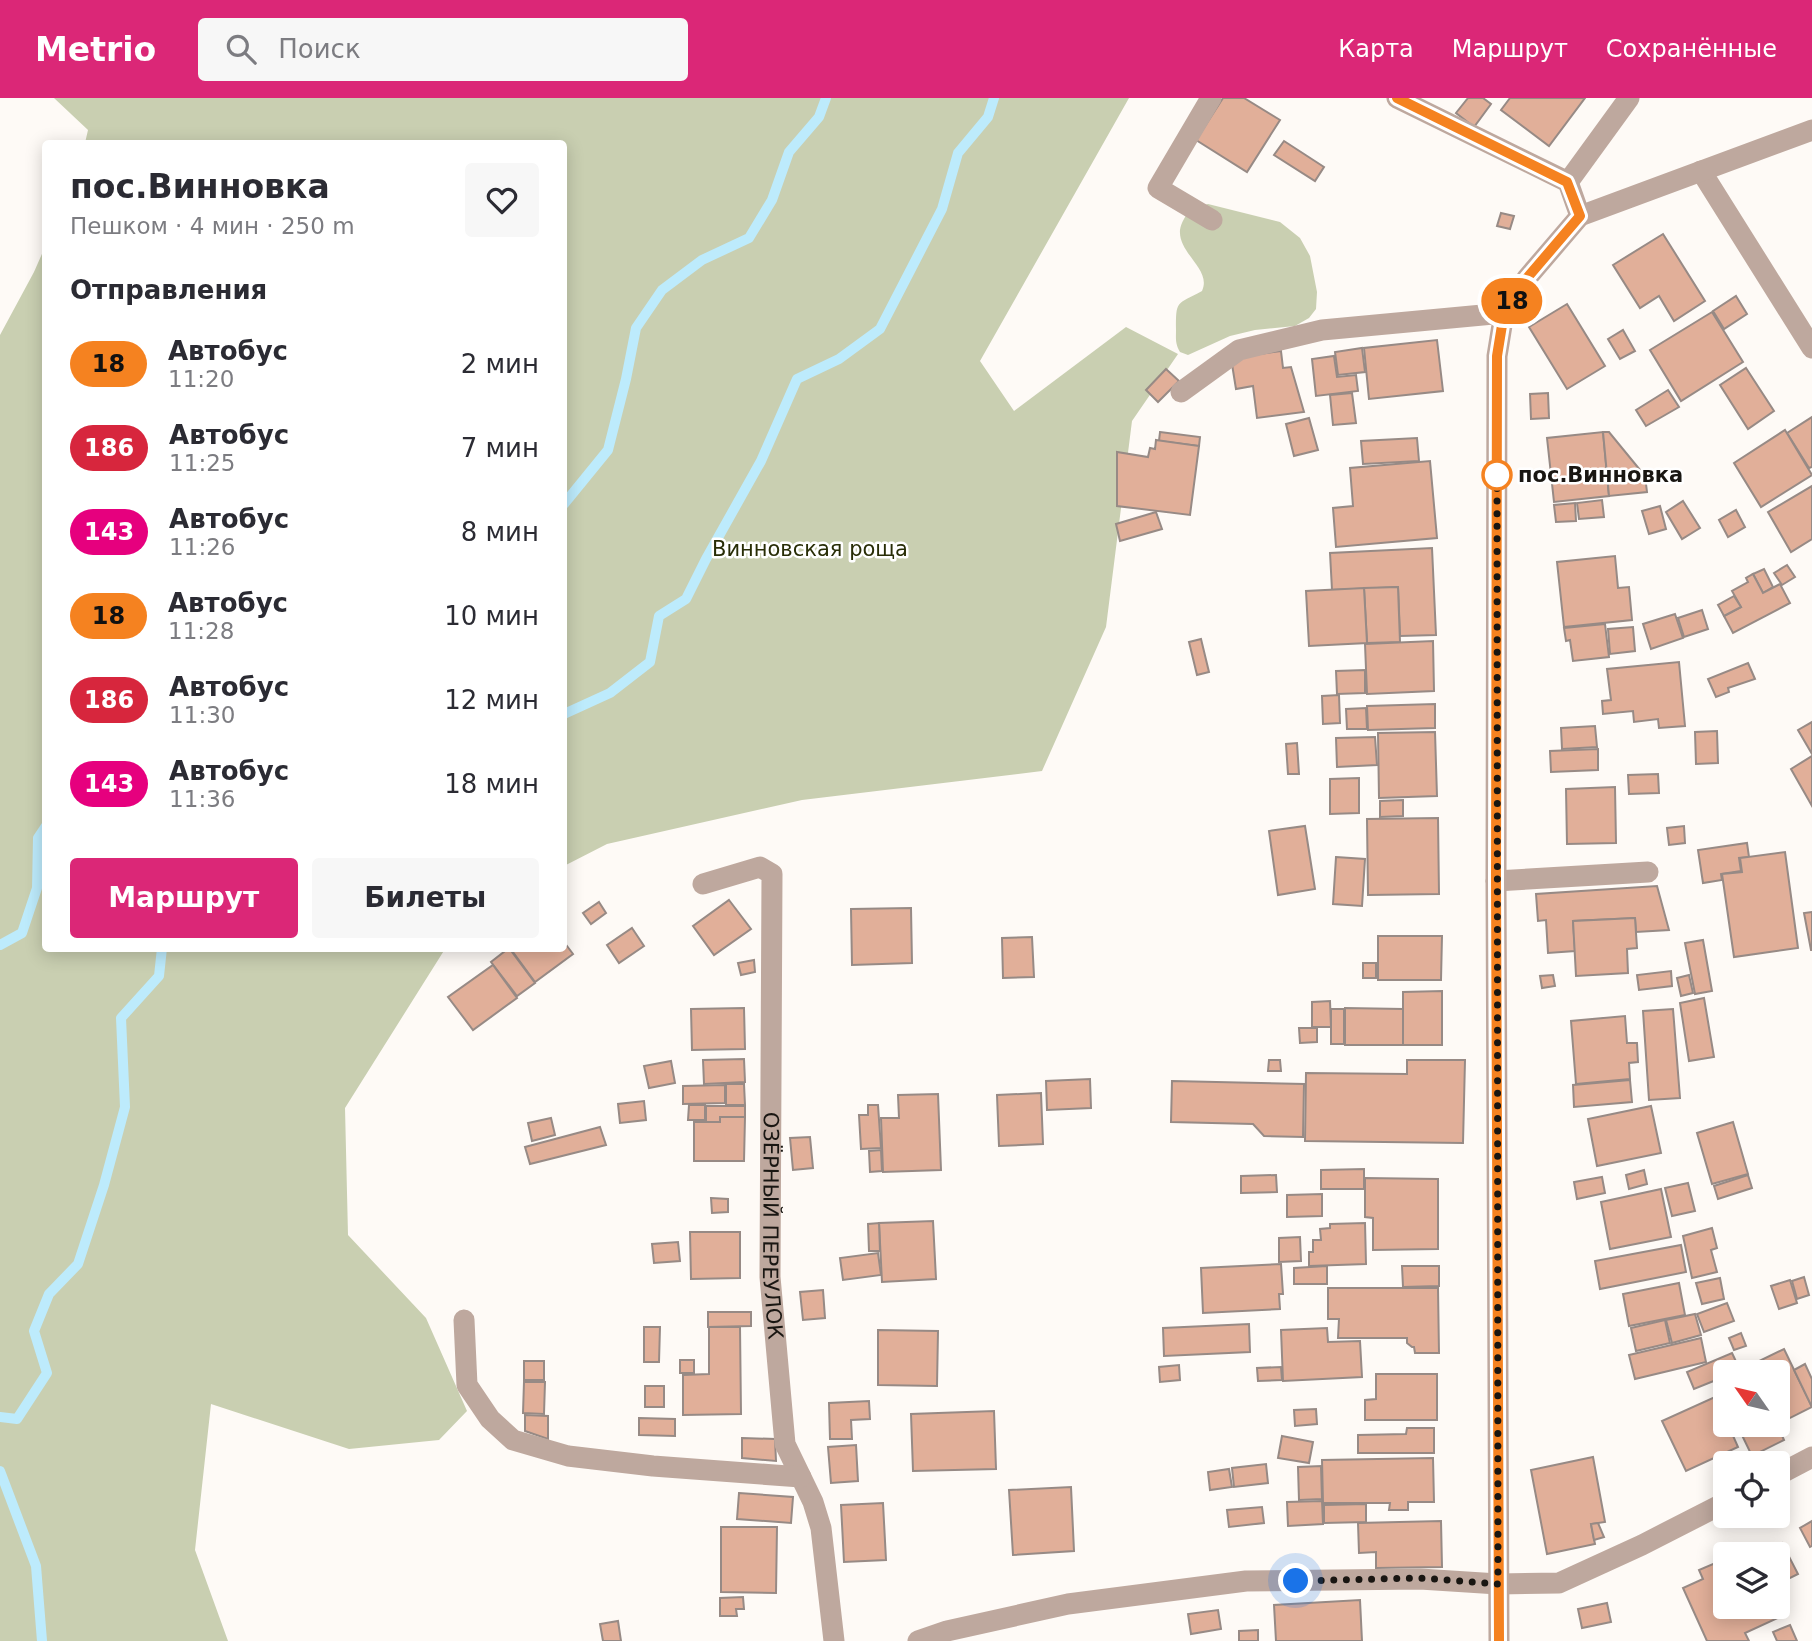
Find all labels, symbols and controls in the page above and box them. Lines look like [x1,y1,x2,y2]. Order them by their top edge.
search box [198,18,688,81]
text: Metrio [35,30,156,69]
icon: search [222,30,260,68]
text: Поиск [278,34,361,64]
text: Карта [1338,35,1414,63]
text: Маршрут [1452,35,1568,63]
text: Сохранённые [1606,35,1777,63]
button: heart [465,163,539,237]
text: пос.Винновка [70,167,330,206]
text: Пешком · 4 мин · 250 m [70,213,355,239]
text: Отправления [70,275,267,305]
line badge: 18 [1480,278,1544,324]
text: 18 [1495,287,1529,315]
text: Автобус [168,336,288,366]
text: 2 мин [461,349,539,379]
text: 18 [92,350,125,378]
text: 11:20 [168,366,234,392]
text: Автобус [169,420,289,450]
text: 7 мин [461,433,539,463]
text: 186 [84,434,134,462]
text: 11:25 [169,450,235,476]
marker: пос.Винновка [1482,460,1512,490]
place label: пос.Винновка [1518,463,1683,487]
text: Автобус [169,504,289,534]
text: 8 мин [461,517,539,547]
text: 143 [84,518,134,546]
text: 11:26 [169,534,235,560]
park label: Винновская роща [712,537,908,561]
text: Автобус [168,588,288,618]
text: 10 мин [444,601,539,631]
text: 18 [92,602,125,630]
text: 11:28 [168,618,234,644]
text: Автобус [169,672,289,702]
text: 12 мин [444,685,539,715]
text: 186 [84,686,134,714]
text: 11:30 [169,702,235,728]
text: Автобус [169,756,289,786]
text: 18 мин [444,769,539,799]
text: 143 [84,770,134,798]
text: 11:36 [169,786,235,812]
button: Маршрут [70,858,298,938]
button: Билеты [312,858,539,938]
street label: ОЗЁРНЫЙ ПЕРЕУЛОК [758,1112,788,1340]
north arrow [1713,1360,1790,1437]
map controls [1713,1360,1790,1619]
button: locate [1713,1451,1790,1528]
button: layers [1713,1542,1790,1619]
your location [1278,1563,1313,1598]

